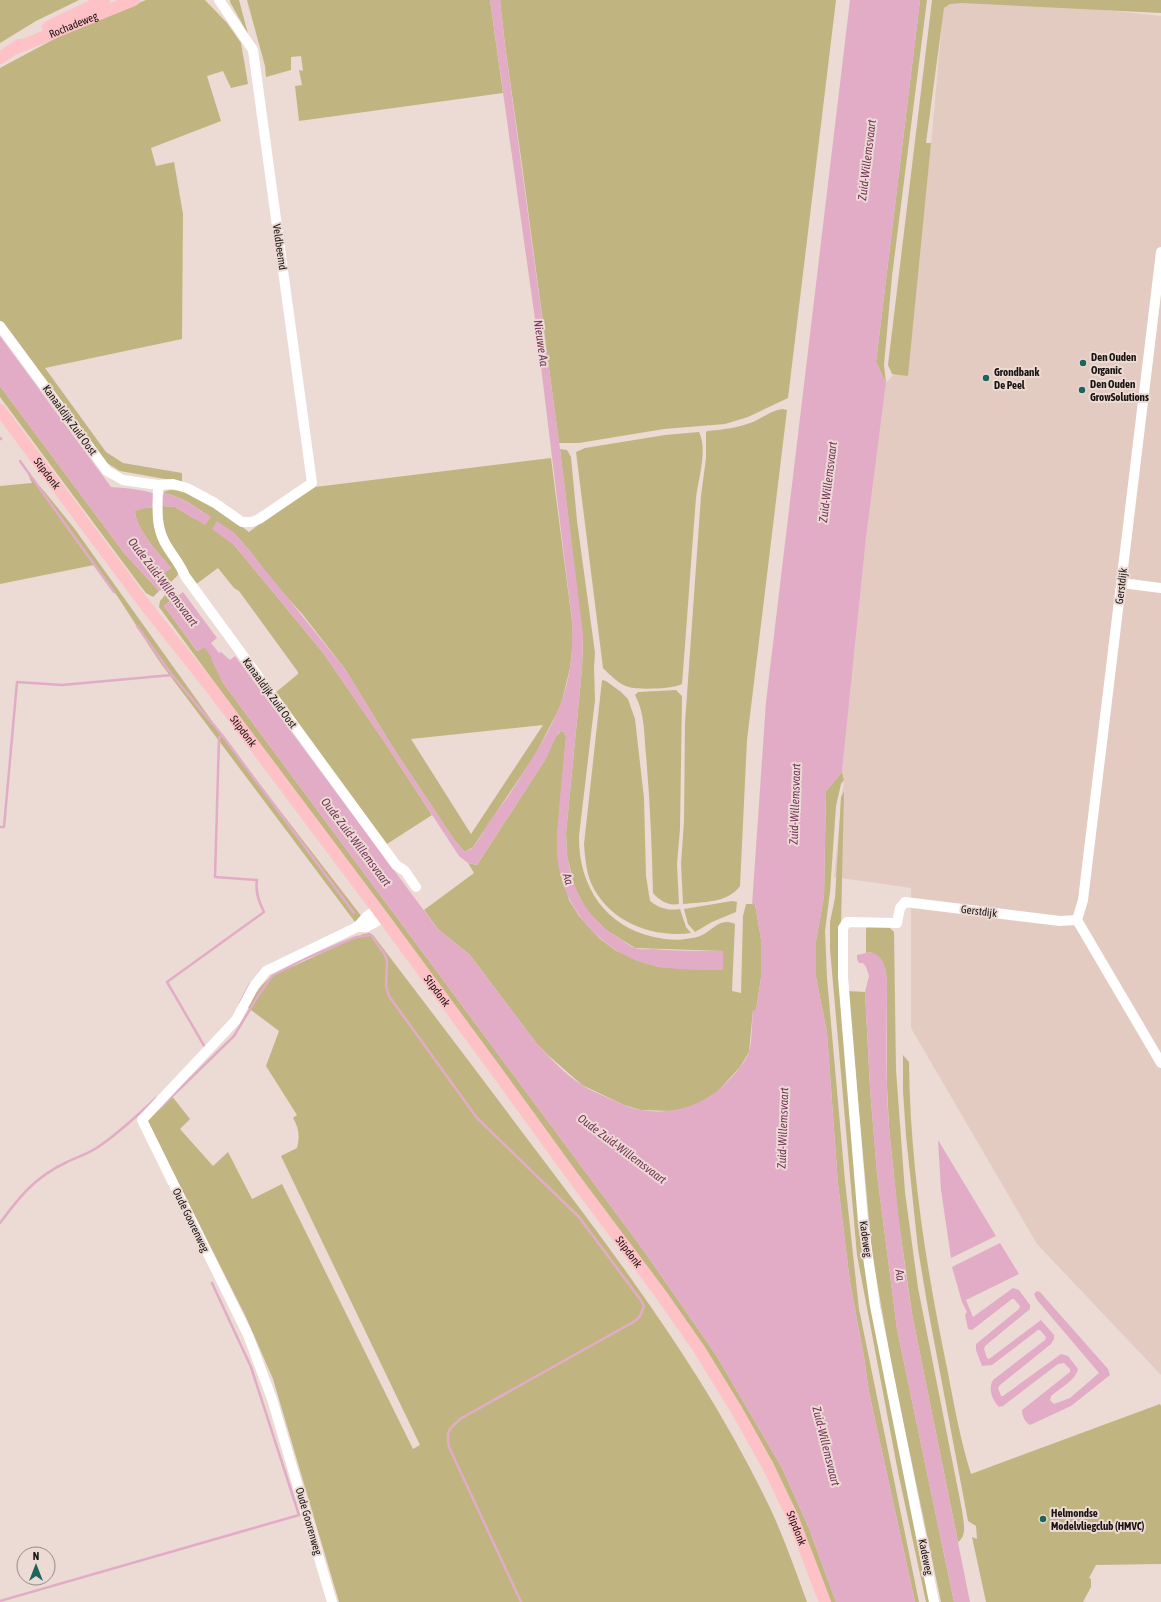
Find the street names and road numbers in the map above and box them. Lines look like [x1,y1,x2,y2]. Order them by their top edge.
street label: Rochadeweg [47,9,100,40]
street label: Veldbeemd [271,223,289,271]
street label: Kanaaldijk Zuid Oost [41,383,99,457]
street label: Stipdonk [32,455,63,492]
street label: Gerstdijk [1113,567,1129,605]
street label: Kanaaldijk Zuid Oost [241,656,299,730]
street label: Stipdonk [228,713,259,749]
street label: Gerstdijk [960,903,998,919]
street label: Stipdonk [422,973,453,1009]
street label: Oude Goorenweg [170,1186,212,1254]
street label: Kadeweg [858,1220,875,1258]
street label: Stipdonk [613,1234,645,1270]
street label: Oude Goorenweg [294,1486,324,1556]
street label: Stipdonk [784,1509,809,1547]
street label: Kadeweg [917,1538,935,1576]

